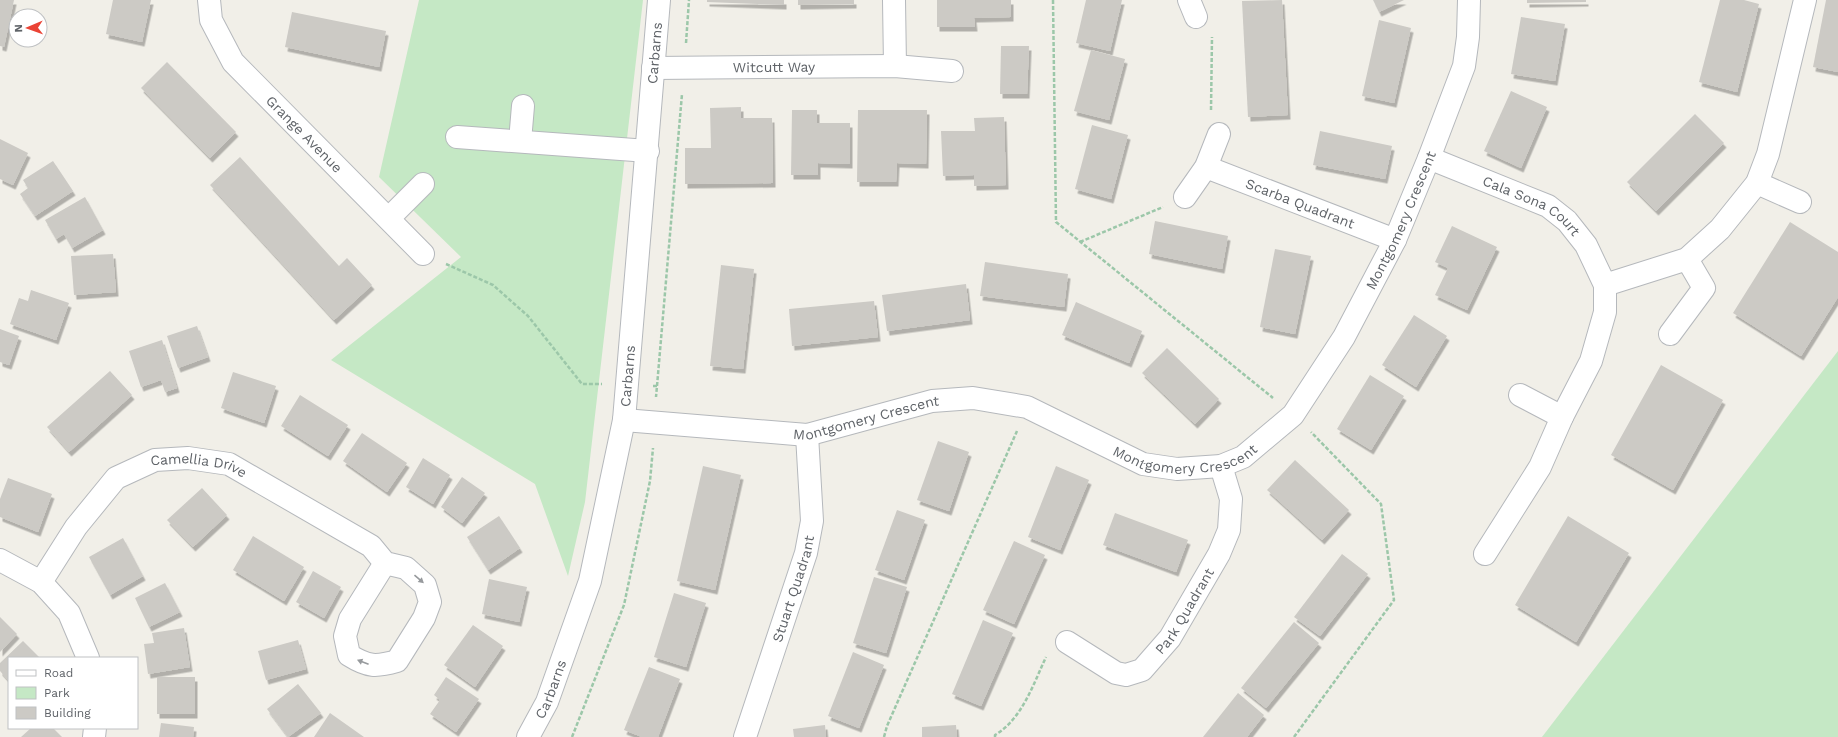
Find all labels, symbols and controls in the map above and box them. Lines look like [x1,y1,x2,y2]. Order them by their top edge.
north arrow [8,8,48,48]
street label: Carbarns [644,22,665,85]
text: N [12,24,25,33]
street label: Witcutt Way [733,59,816,75]
street label: Grange Avenue [263,92,346,176]
street label: Montgomery Crescent [1362,149,1439,292]
street label: Cala Sona Court [1480,173,1584,239]
street label: Scarba Quadrant [1243,175,1357,232]
street label: Carbarns [617,345,638,407]
street label: Montgomery Crescent [793,393,940,443]
street label: Montgomery Crescent [1108,434,1260,456]
text: Montgomery Crescent [1110,441,1260,477]
street label: Camellia Drive [150,450,250,481]
street label: Stuart Quadrant [769,534,817,644]
street label: Park Quadrant [1152,565,1217,657]
one-way arrow [414,574,424,584]
legend [8,657,138,729]
street label: Carbarns [532,658,569,721]
one-way arrow [356,659,368,665]
text: Road [44,666,73,680]
text: Park [44,686,70,700]
text: Building [44,706,91,720]

